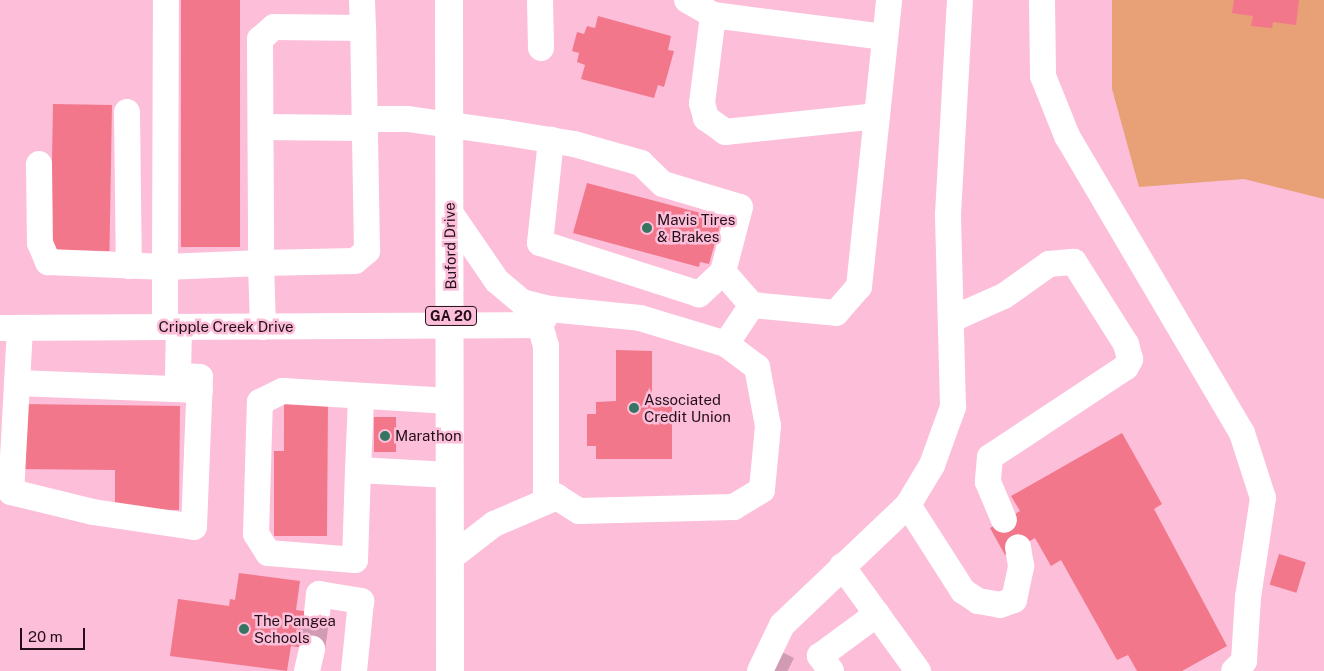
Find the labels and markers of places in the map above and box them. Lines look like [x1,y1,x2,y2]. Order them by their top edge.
place label: Mavis Tires & Brakes [657,210,735,245]
marker: Mavis Tires & Brakes [641,222,653,234]
place label: Associated Credit Union [644,390,731,425]
marker: Associated Credit Union [628,402,640,414]
place label: Marathon [395,427,462,445]
marker: Marathon [379,430,391,442]
place label: The Pangea Schools [254,611,336,646]
marker: The Pangea Schools [238,623,250,635]

